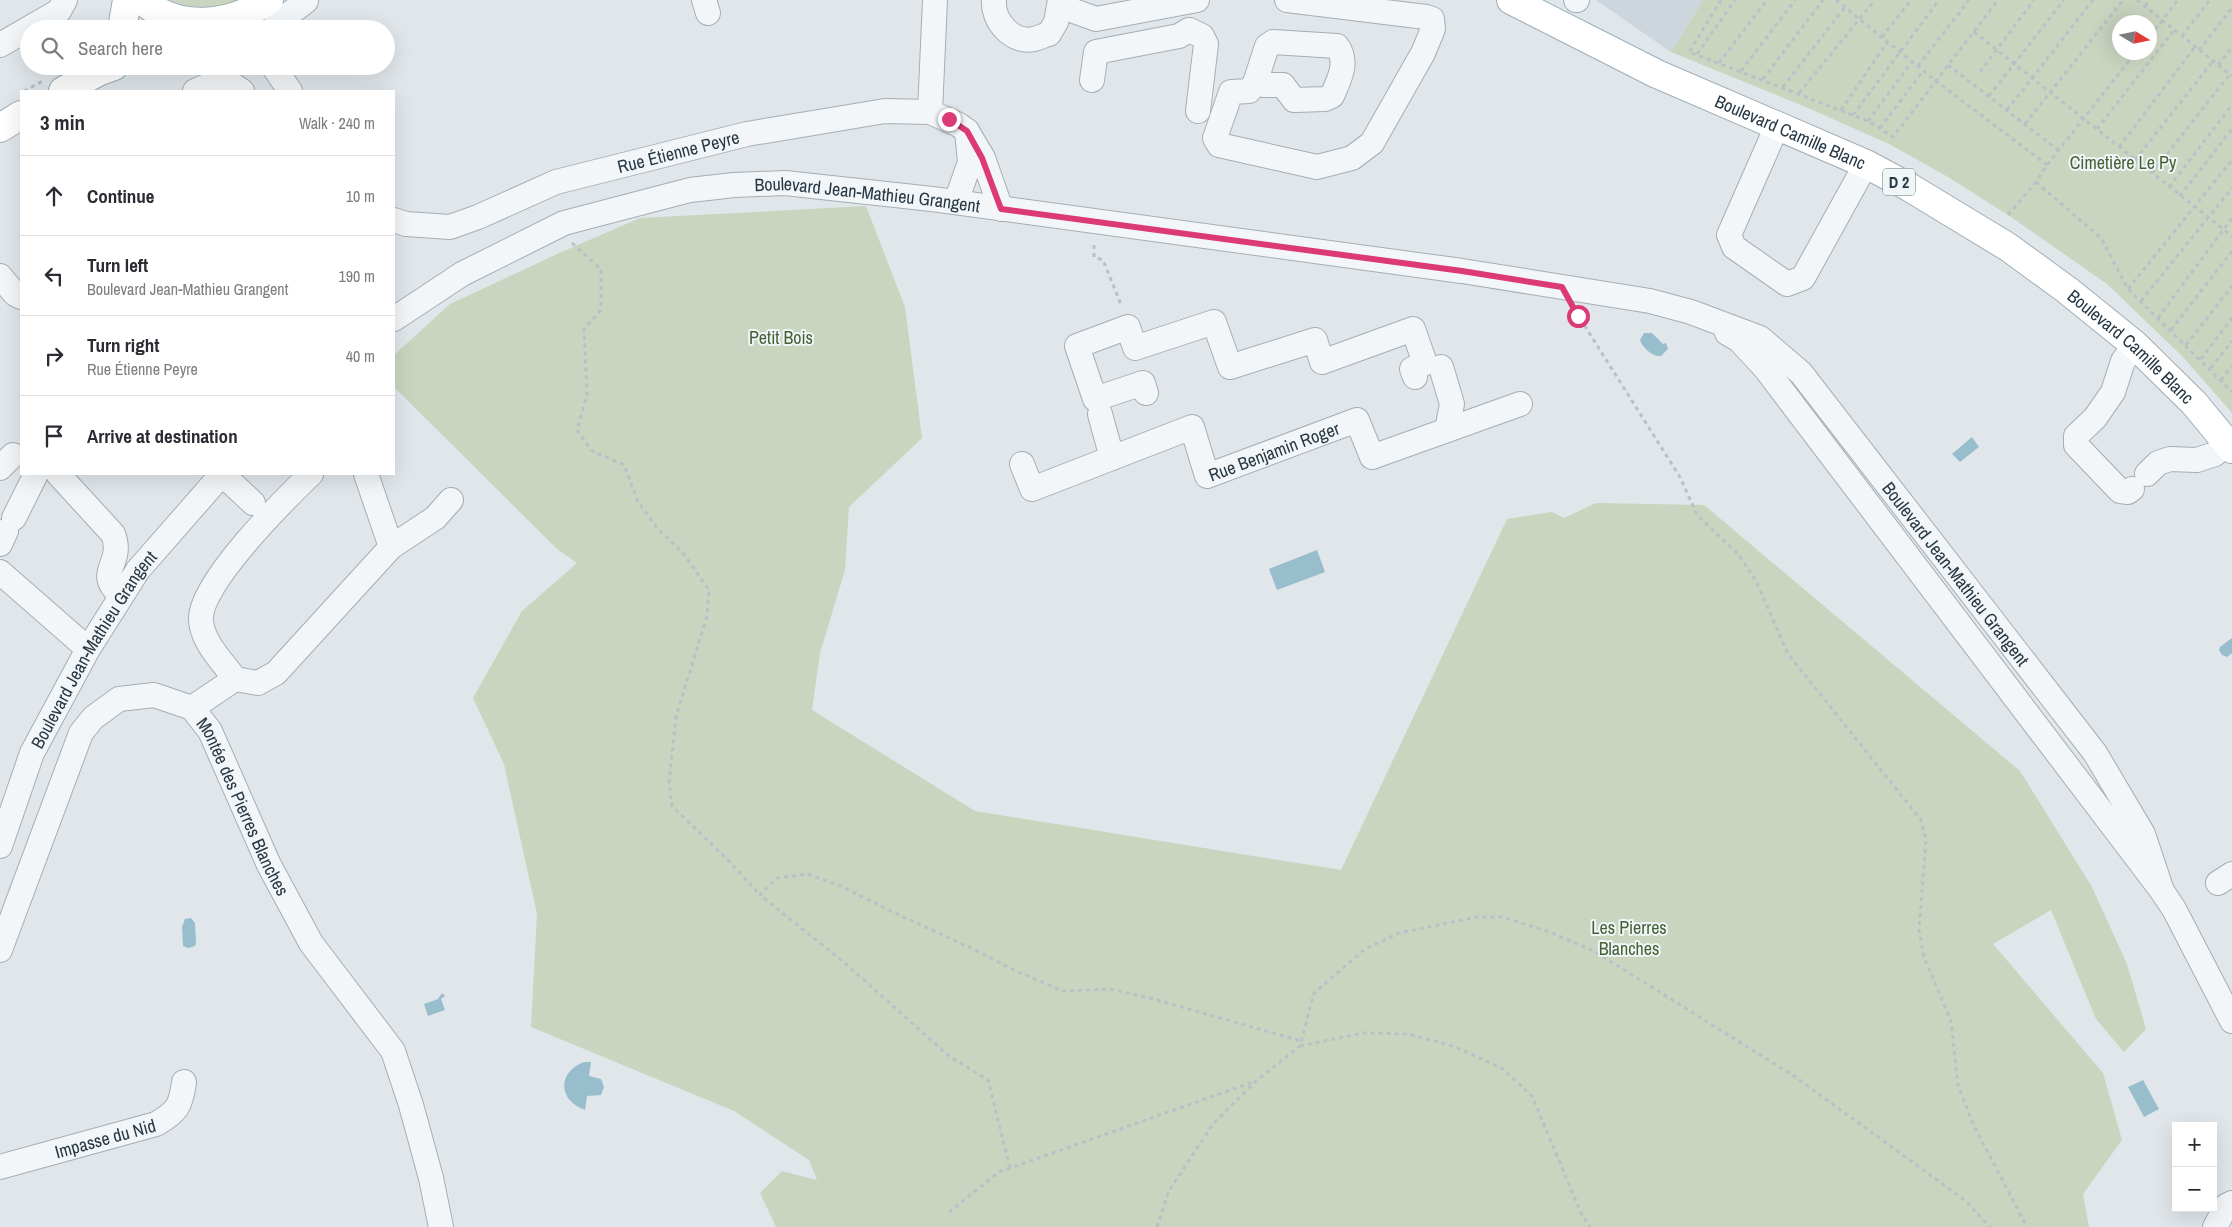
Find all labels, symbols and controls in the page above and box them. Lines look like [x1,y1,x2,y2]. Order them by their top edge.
north arrow [2112,15,2157,60]
search box [20,20,395,75]
icon: search [38,34,66,62]
text: Search here [78,35,163,61]
street label: Boulevard Camille Blanc [1711,88,1870,175]
text: 3 min [40,108,85,137]
route end [938,108,961,131]
text: Walk · 240 m [299,112,375,134]
street label: Rue Étienne Peyre [615,124,742,179]
park label: Cimetière Le Py [2070,150,2177,175]
road number: D 2 [1883,168,1915,196]
street label: Boulevard Jean-Mathieu Grangent [754,170,982,218]
icon: ahead [40,182,68,210]
text: Continue [87,183,155,209]
text: 10 m [346,185,375,207]
text: Turn left [87,252,148,278]
icon: left [40,262,68,290]
text: 190 m [339,265,375,287]
text: Boulevard Jean-Mathieu Grangent [87,278,288,300]
street label: Boulevard Camille Blanc [2063,283,2200,409]
route start [1567,305,1590,328]
park label: Petit Bois [749,325,813,350]
text: Turn right [87,332,159,358]
icon: right [40,342,68,370]
text: 40 m [346,345,375,367]
text: Rue Étienne Peyre [87,358,198,380]
street label: Rue Benjamin Roger [1205,415,1343,487]
icon: arrive [40,422,68,450]
text: Arrive at destination [87,423,238,449]
street label: Boulevard Jean-Mathieu Grangent [1877,476,2035,671]
street label: Boulevard Jean-Mathieu Grangent [24,545,162,753]
street label: Montée des Pierres Blanches [191,712,296,900]
park label: Les Pierres Blanches [1591,915,1667,961]
street label: Impasse du Nid [52,1112,158,1164]
map controls [2172,1122,2217,1212]
button: + [2172,1122,2217,1167]
button: − [2172,1167,2217,1212]

